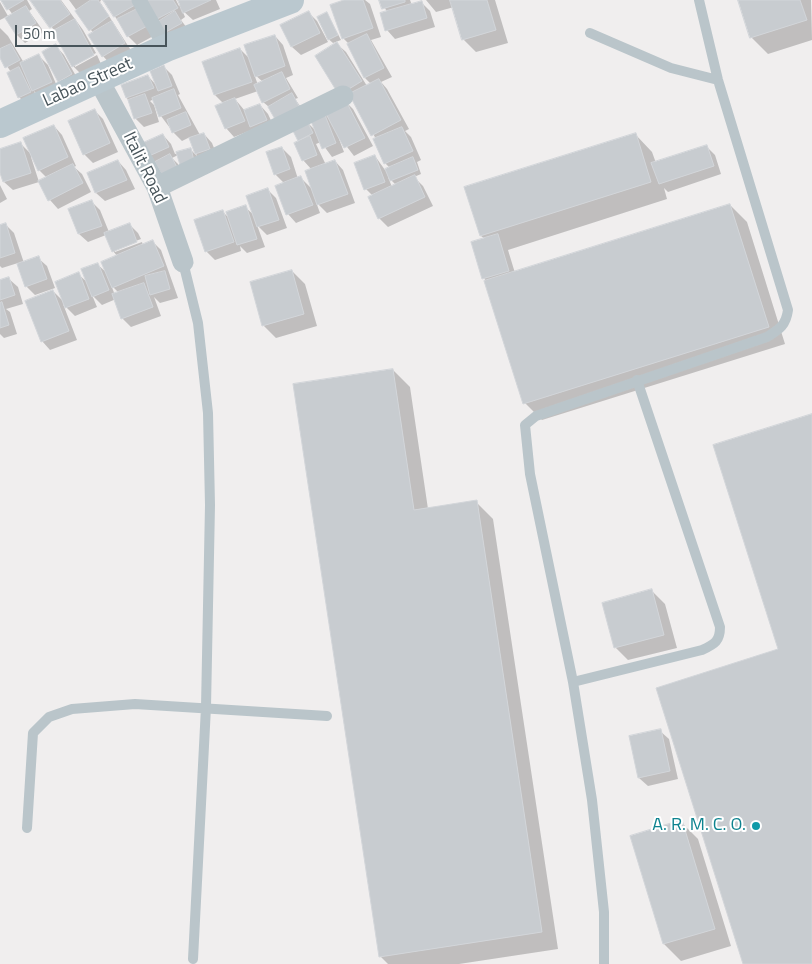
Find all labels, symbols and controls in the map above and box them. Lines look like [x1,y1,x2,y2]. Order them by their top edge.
scale bar [18,15,170,47]
text: 50 m [23,22,56,45]
street label: Labao Street [40,54,136,112]
street label: Italit Road [117,129,171,207]
place label: A. R. M. C. O. [652,815,746,837]
marker: A. R. M. C. O. [750,820,762,832]

